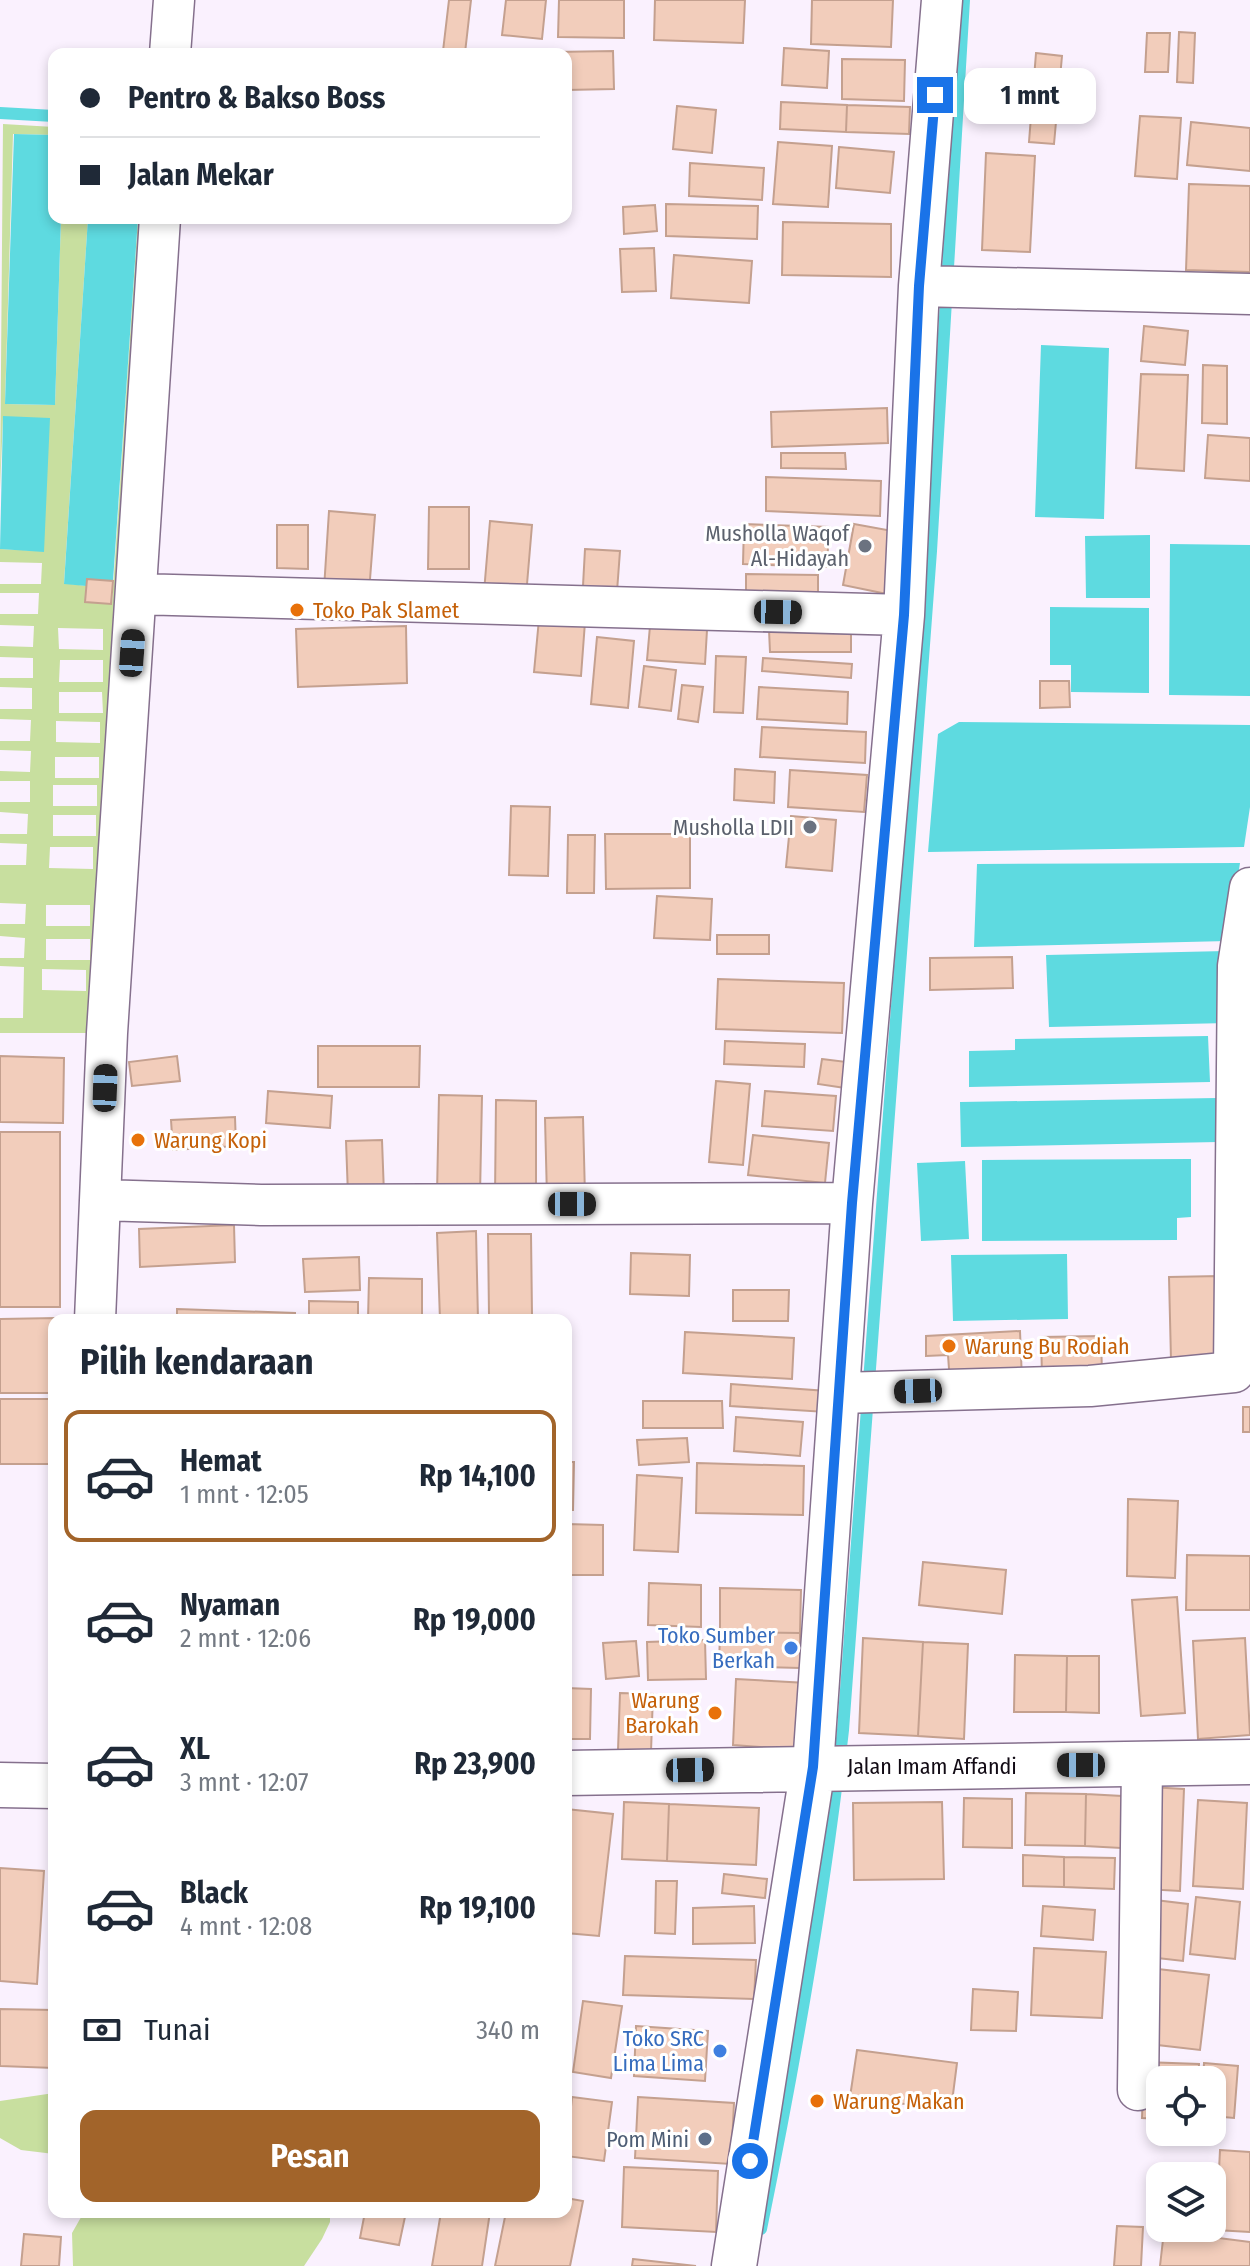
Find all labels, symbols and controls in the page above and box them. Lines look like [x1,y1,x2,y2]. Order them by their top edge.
callout: 1 mnt [963,67,1095,123]
route end [917,77,953,113]
text: Pentro & Bakso Boss [128,80,385,116]
text: 1 mnt [1000,80,1060,111]
text: Jalan Mekar [128,157,274,193]
place label: Musholla Waqof Al-Hidayah [705,520,850,572]
marker: Musholla Waqof Al-Hidayah [856,537,874,555]
place label: Toko Pak Slamet [313,597,460,624]
car [754,600,802,624]
marker: Toko Pak Slamet [288,601,306,619]
car [118,628,146,678]
place label: Musholla LDII [673,814,794,841]
marker: Musholla LDII [801,818,819,836]
car [92,1064,118,1112]
place label: Warung Kopi [154,1127,267,1154]
marker: Warung Kopi [129,1131,147,1149]
car [548,1192,596,1216]
place label: Warung Bu Rodiah [965,1333,1130,1360]
marker: Warung Bu Rodiah [940,1337,958,1355]
text: Pilih kendaraan [80,1340,314,1384]
car [894,1378,942,1404]
icon: car [84,1440,156,1512]
text: Hemat [180,1443,262,1479]
text: Rp 14,100 [419,1458,536,1494]
text: 1 mnt · 12:05 [180,1479,309,1510]
icon: car [84,1584,156,1656]
text: Nyaman [180,1587,280,1623]
text: Rp 19,000 [413,1602,536,1638]
place label: Toko Sumber Berkah [658,1622,775,1674]
text: 2 mnt · 12:06 [180,1623,311,1654]
marker: Toko Sumber Berkah [782,1639,800,1657]
place label: Warung Barokah [625,1687,700,1739]
marker: Warung Barokah [706,1704,724,1722]
icon: car [84,1728,156,1800]
text: XL [180,1731,210,1767]
text: Rp 23,900 [414,1746,536,1782]
street label: Jalan Imam Affandi [847,1753,1017,1780]
car [1057,1753,1105,1777]
car [666,1758,714,1782]
text: 3 mnt · 12:07 [180,1767,309,1798]
icon: car [84,1872,156,1944]
text: Black [180,1875,248,1911]
text: Rp 19,100 [419,1890,536,1926]
text: 4 mnt · 12:08 [180,1911,312,1942]
icon: cash [80,2008,124,2052]
text: Tunai [144,2012,210,2048]
text: 340 m [476,2015,540,2046]
place label: Toko SRC Lima Lima [613,2025,704,2077]
marker: Toko SRC Lima Lima [711,2042,729,2060]
map controls [1146,2066,1226,2242]
button: locate [1146,2066,1226,2146]
place label: Warung Makan [833,2088,965,2115]
marker: Warung Makan [808,2092,826,2110]
button: Pesan [80,2110,540,2202]
place label: Pom Mini [606,2126,689,2153]
marker: Pom Mini [696,2130,714,2148]
route start [732,2143,768,2179]
button: layers [1146,2162,1226,2242]

